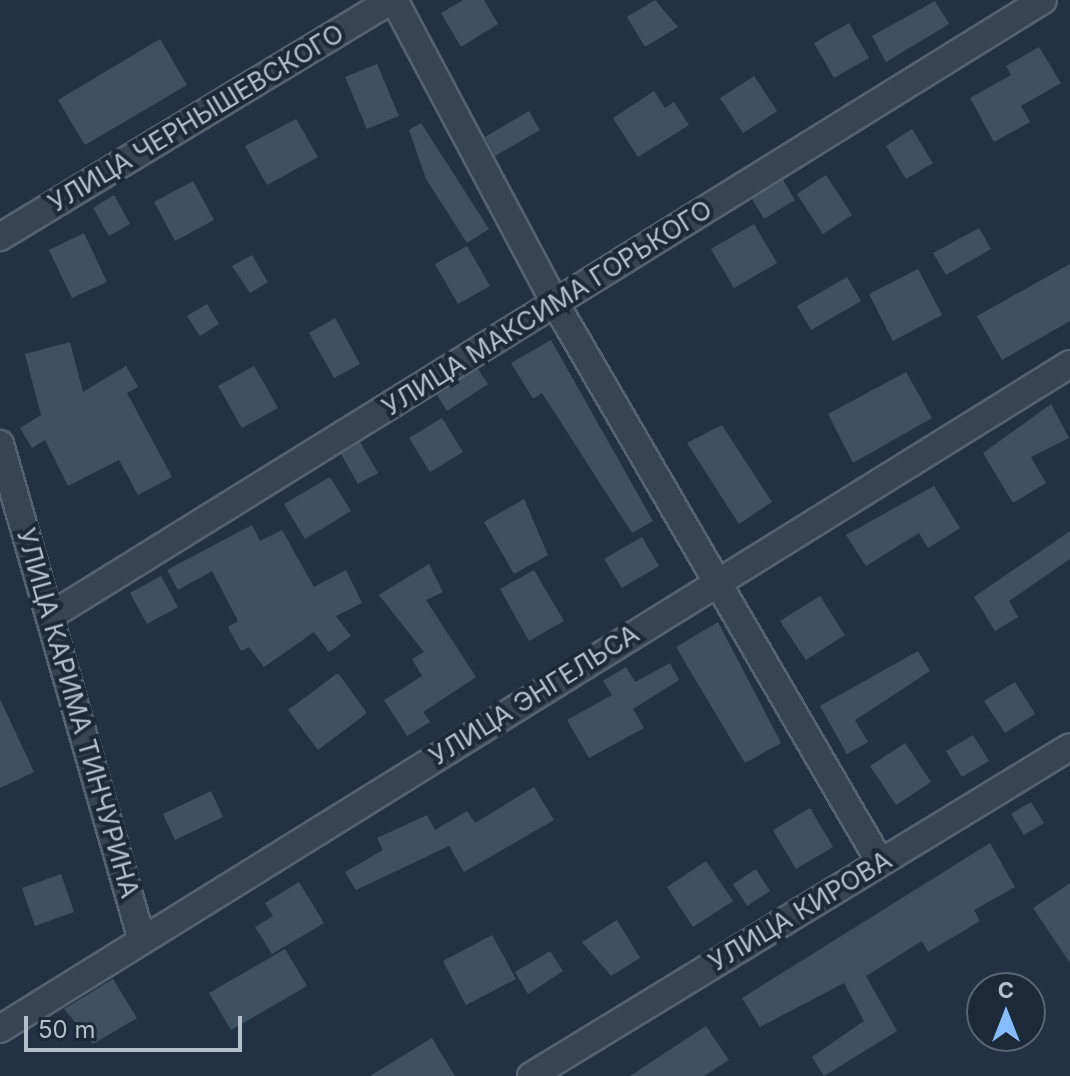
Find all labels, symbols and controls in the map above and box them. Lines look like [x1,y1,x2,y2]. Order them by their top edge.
street label: УЛИЦА ЧЕРНЫШЕВСКОГО [43,17,349,219]
street label: УЛИЦА МАКСИМА ГОРЬКОГО [376,193,718,423]
street label: УЛИЦА КАРИМА ТИНЧУРИНА [10,524,146,902]
street label: УЛИЦА ЭНГЕЛЬСА [423,618,645,772]
street label: УЛИЦА КИРОВА [703,844,897,978]
north arrow [966,972,1046,1052]
text: С [998,977,1014,1003]
scale bar [28,1000,246,1050]
text: 50 m [38,1015,96,1044]

